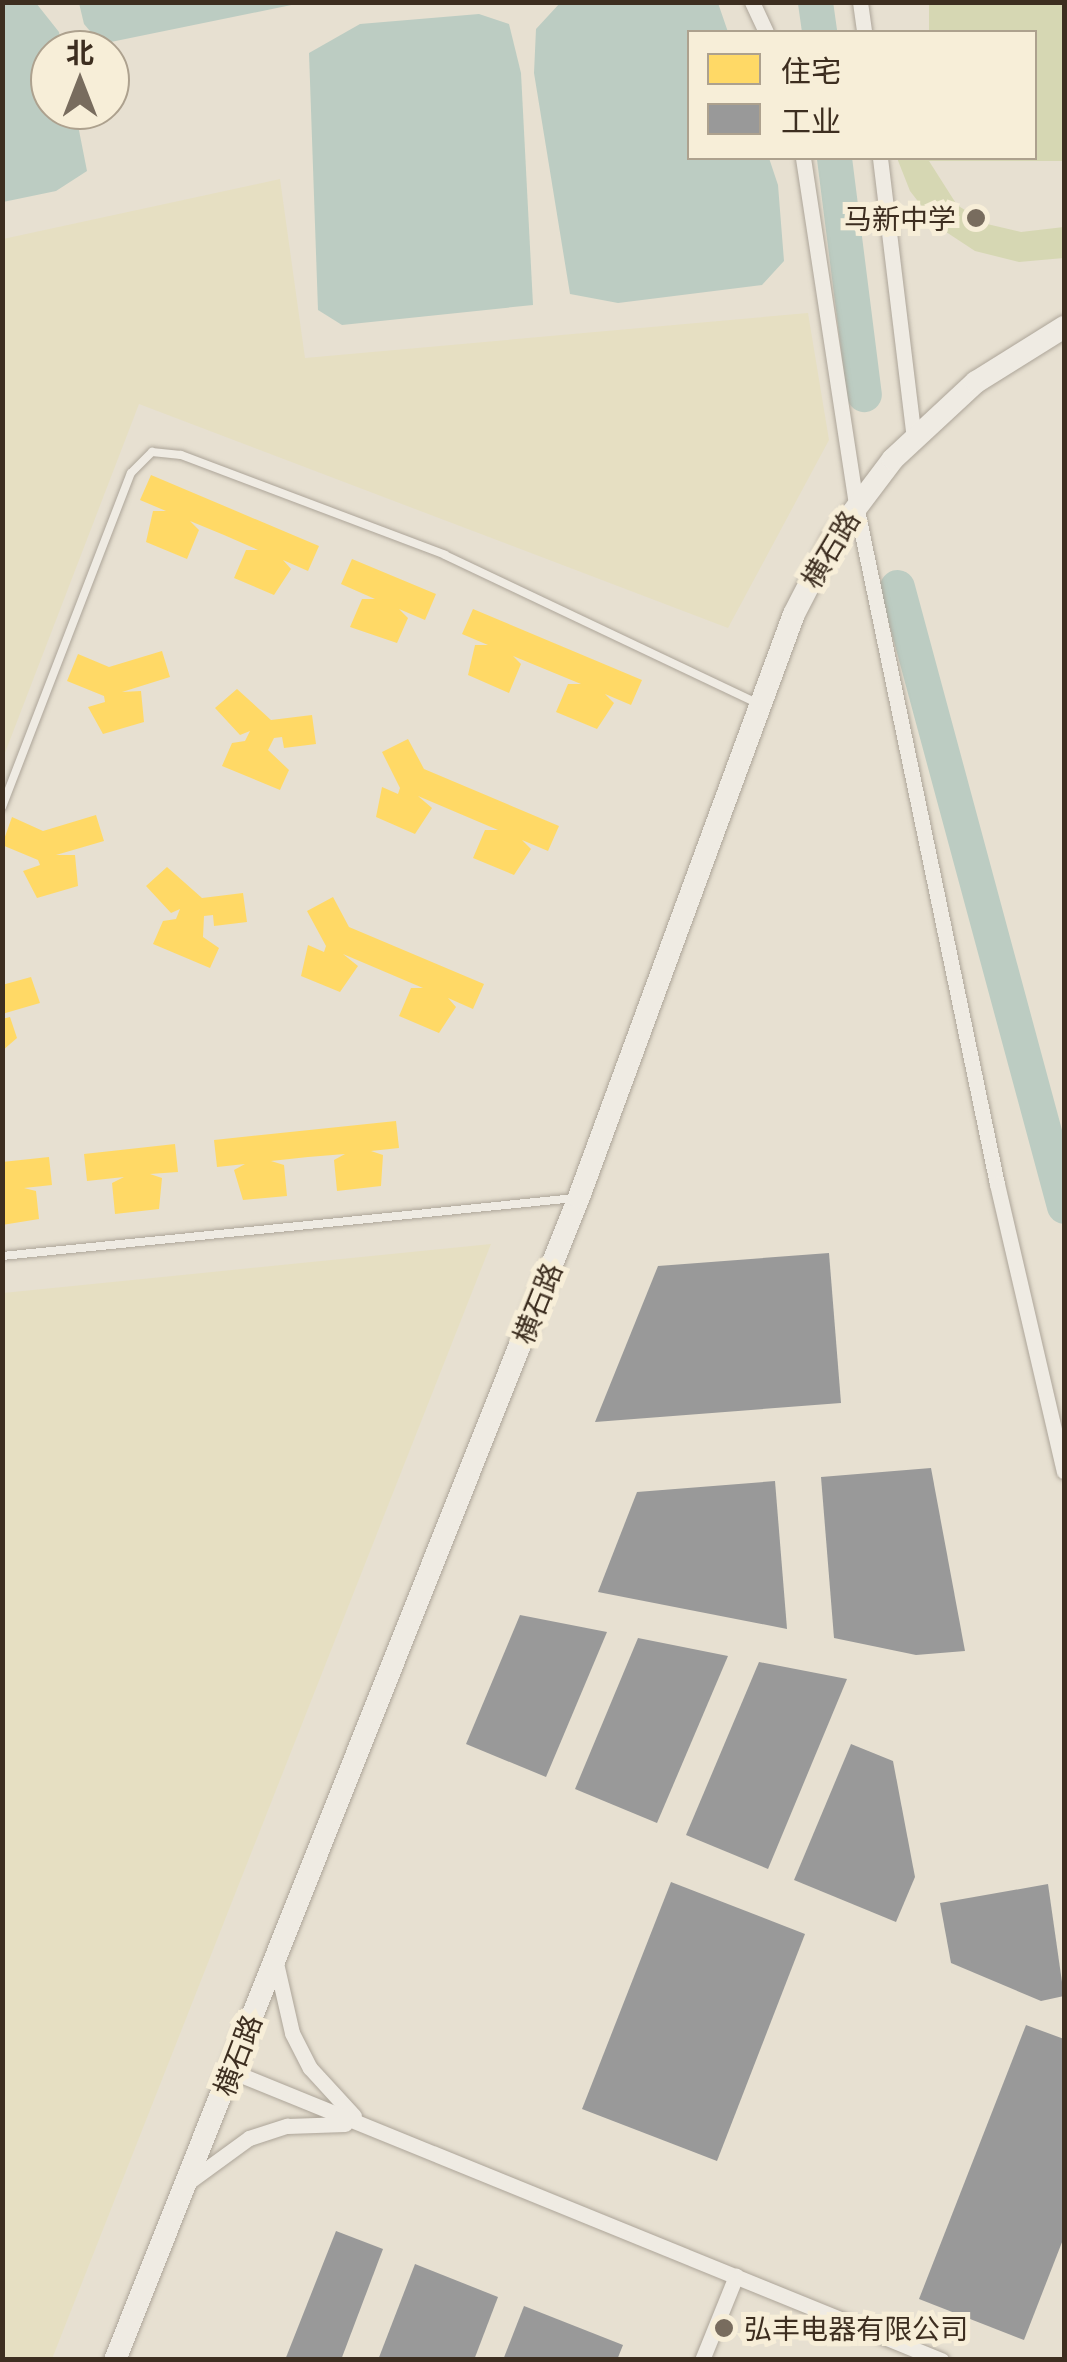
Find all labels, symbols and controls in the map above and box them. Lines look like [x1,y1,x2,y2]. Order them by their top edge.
north arrow [30,30,130,130]
legend [687,30,1037,160]
text: 北 [66,33,94,71]
text: 住宅 [781,50,841,91]
text: 工业 [781,100,841,141]
place label: 马新中学 [844,201,956,235]
marker: 马新中学 [965,207,987,229]
street label: 横石路 [794,504,866,594]
street label: 横石路 [506,1258,568,1348]
street label: 横石路 [206,2010,268,2100]
place label: 弘丰电器有限公司 [744,2311,968,2345]
marker: 弘丰电器有限公司 [713,2317,735,2339]

